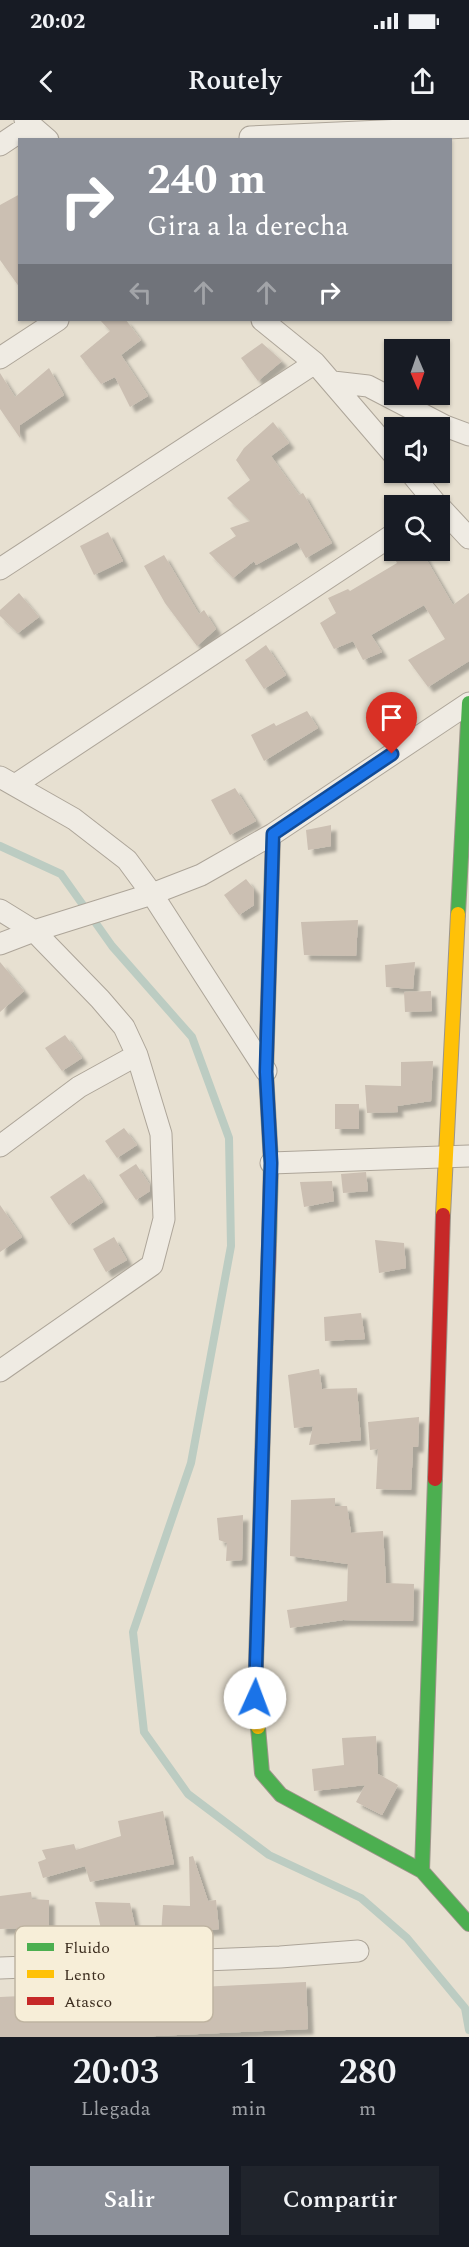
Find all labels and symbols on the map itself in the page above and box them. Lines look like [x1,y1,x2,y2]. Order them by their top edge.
north arrow [384,339,450,405]
pin [366,692,417,754]
position arrow [223,1666,287,1730]
legend [15,1926,213,2022]
text: Fluido [64,1936,110,1960]
text: Lento [64,1963,105,1987]
text: Atasco [64,1990,112,2014]

